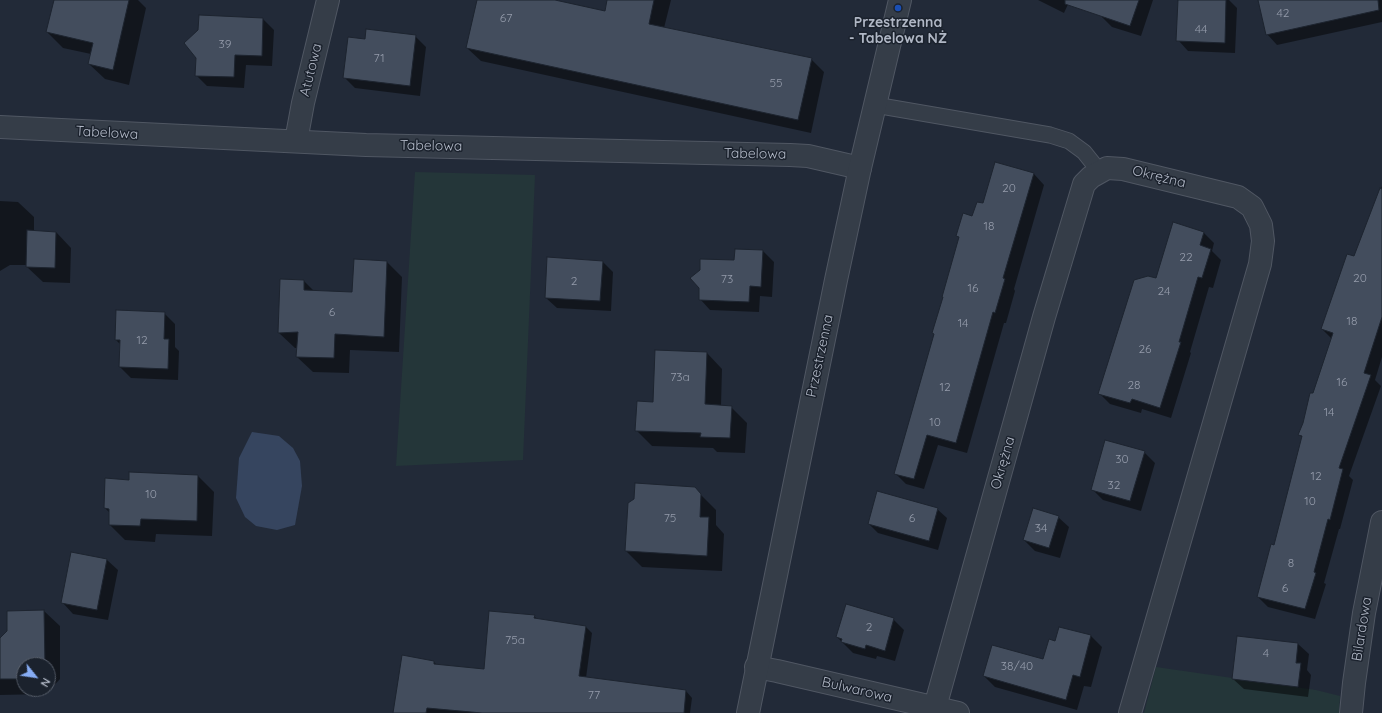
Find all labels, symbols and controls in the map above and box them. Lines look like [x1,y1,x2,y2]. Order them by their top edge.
marker: Przestrzenna - Tabelowa NŻ [893,3,903,13]
house number: 42 [1277,6,1289,20]
house number: 67 [500,11,512,25]
place label: Przestrzenna - Tabelowa NŻ [849,15,947,48]
house number: 44 [1195,22,1207,36]
house number: 39 [219,37,231,51]
street label: Atutowa [296,42,326,98]
house number: 71 [373,51,385,65]
house number: 55 [769,76,783,90]
street label: Tabelowa [75,123,139,143]
street label: Tabelowa [400,137,462,155]
street label: Tabelowa [724,145,786,163]
street label: Okrężna [1131,162,1187,192]
house number: 20 [1002,181,1016,195]
house number: 18 [984,219,994,233]
house number: 22 [1179,250,1193,264]
house number: 20 [1353,271,1367,285]
house number: 73 [721,272,733,286]
house number: 2 [571,274,577,288]
house number: 16 [968,281,978,295]
house number: 24 [1158,284,1170,298]
house number: 6 [329,305,335,319]
street label: Przestrzenna [803,313,837,399]
house number: 18 [1347,314,1357,328]
house number: 14 [958,316,968,330]
house number: 12 [136,333,148,347]
house number: 26 [1138,342,1152,356]
house number: 73a [670,370,690,384]
house number: 16 [1337,375,1347,389]
house number: 28 [1127,378,1141,392]
house number: 12 [939,380,951,394]
house number: 14 [1324,405,1334,419]
house number: 10 [929,415,941,429]
street label: Okrężna [987,434,1019,492]
house number: 30 [1115,452,1129,466]
house number: 12 [1310,469,1322,483]
house number: 32 [1108,478,1120,492]
house number: 10 [145,487,157,501]
house number: 10 [1304,494,1316,508]
house number: 75 [664,511,676,525]
house number: 6 [909,511,915,525]
house number: 34 [1035,521,1047,535]
house number: 8 [1288,556,1294,570]
house number: 6 [1282,581,1288,595]
street label: Bilardowa [1349,596,1375,662]
house number: 2 [866,620,872,634]
house number: 75a [505,633,525,647]
house number: 4 [1263,646,1269,660]
north arrow [16,657,56,697]
house number: 38/40 [1001,659,1033,673]
street label: Bulwarowa [820,674,894,706]
text: N [37,675,54,690]
house number: 77 [588,688,600,702]

